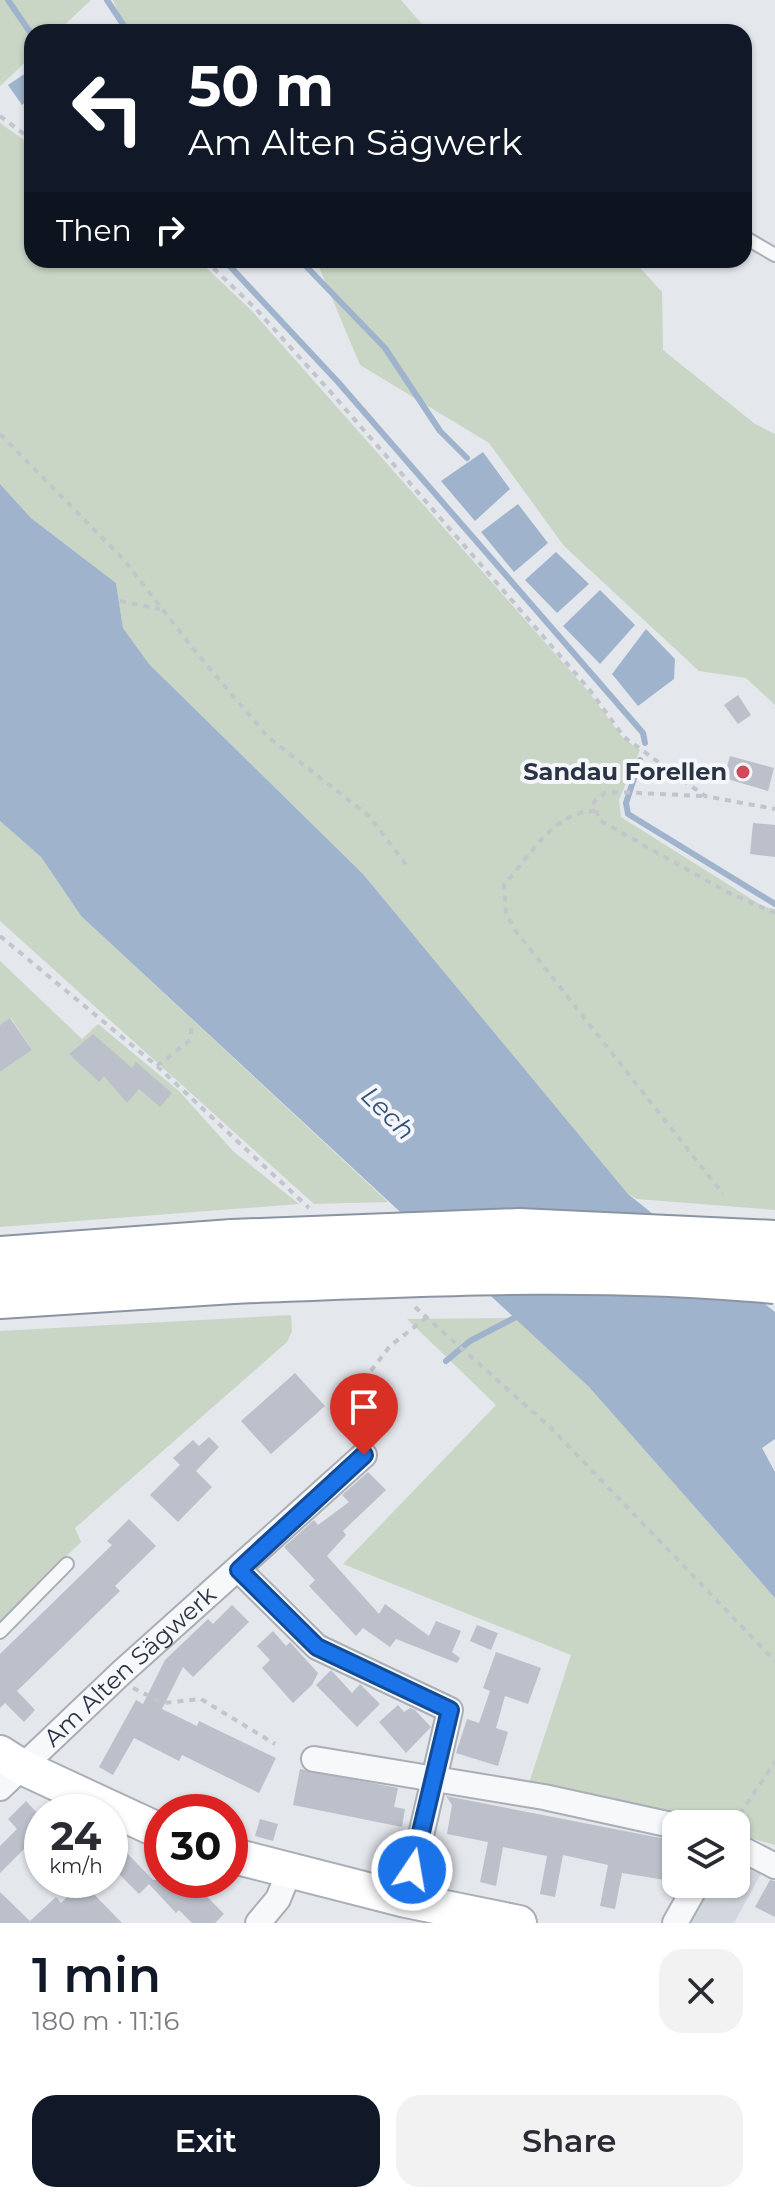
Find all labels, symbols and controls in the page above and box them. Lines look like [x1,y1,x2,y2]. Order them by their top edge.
text: 50 m [188,52,334,120]
icon: left [56,56,160,160]
text: Am Alten Sägwerk [188,120,523,164]
icon: right [148,208,192,252]
text: Then [56,212,132,249]
place label: Sandau Forellen [523,757,727,786]
marker: Sandau Forellen [734,763,752,781]
water label: Lech [354,1079,422,1147]
pin [330,1373,398,1455]
icon: arrive [342,1385,386,1429]
street label: Am Alten Sägwerk [38,1579,222,1752]
speed limit sign: 30 [144,1794,248,1898]
map controls [662,1810,750,1898]
button: layers [662,1810,750,1898]
text: 24 [51,1811,101,1860]
position arrow [370,1828,454,1912]
text: km/h [49,1854,103,1878]
text: 1 min [32,1946,161,2004]
button: close [659,1949,743,2033]
text: 180 m · 11:16 [32,2005,179,2037]
button: Exit [32,2095,380,2187]
button: Share [396,2095,743,2187]

